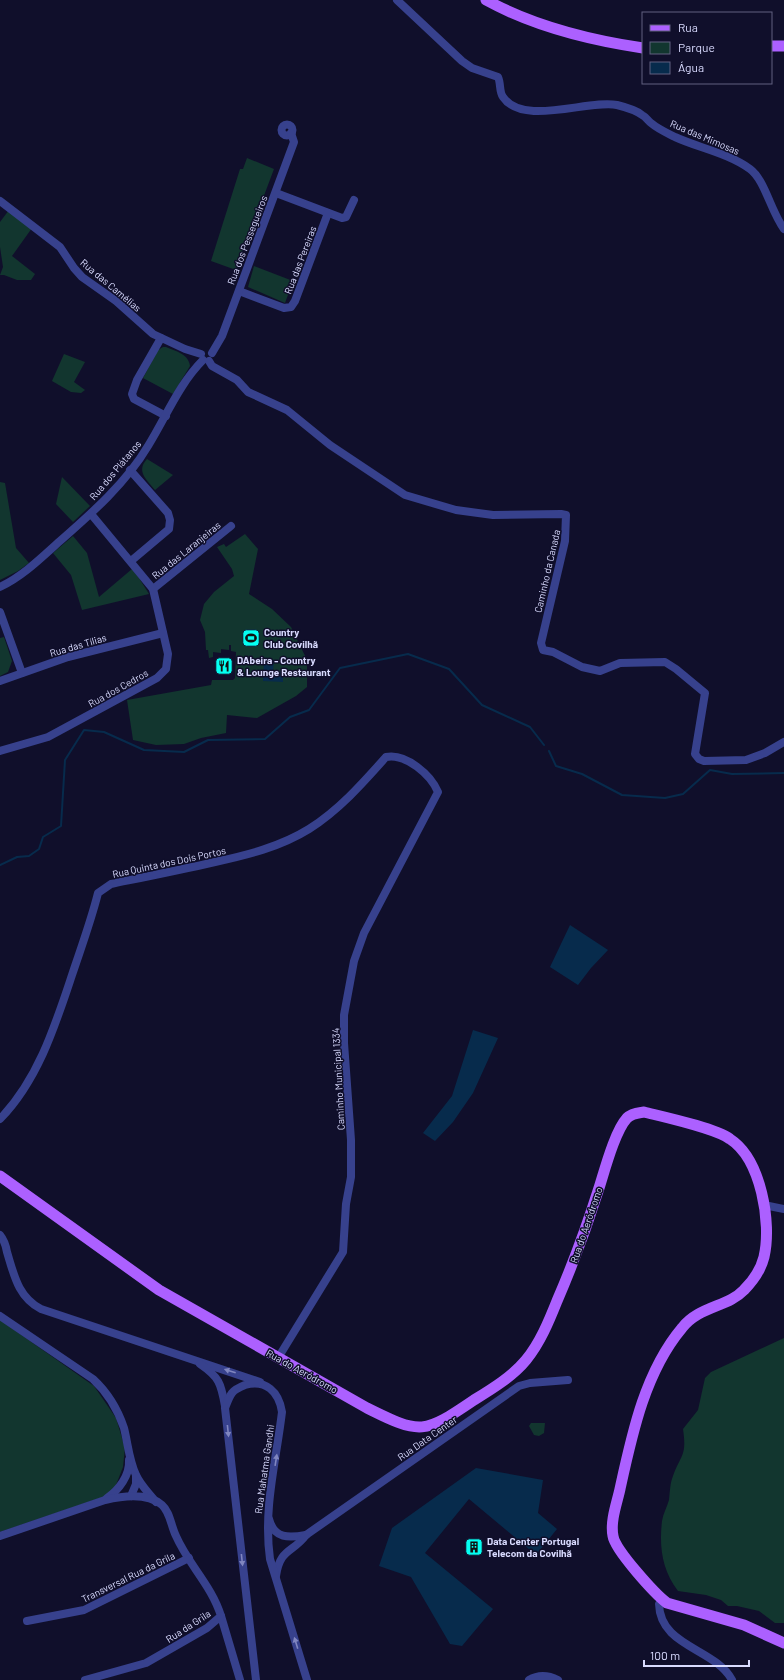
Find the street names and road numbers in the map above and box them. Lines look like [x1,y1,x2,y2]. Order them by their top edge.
street label: Rua das Mimosas [669,117,742,157]
street label: Rua dos Pessegueiros [224,194,270,286]
street label: Rua das Pereiras [281,224,319,296]
street label: Rua das Camélias [78,256,144,314]
street label: Rua dos Plátanos [87,438,143,502]
street label: Rua das Laranjeiras [149,519,223,581]
street label: Caminho da Canada [532,528,562,614]
street label: Rua das Tílias [48,631,108,659]
street label: Rua dos Cedros [86,666,150,709]
street label: Rua Quinta dos Dois Portos [111,844,227,880]
street label: Caminho Municipal 1334 [329,1027,347,1131]
street label: Rua do Aeródromo [567,1185,605,1265]
street label: Rua do Aeródromo [264,1346,340,1396]
street label: Rua Data Center [395,1413,459,1463]
street label: Rua Mahatma Gandhi [252,1423,276,1515]
street label: Transversal Rua da Grila [79,1549,177,1605]
street label: Rua da Grila [163,1607,213,1645]

